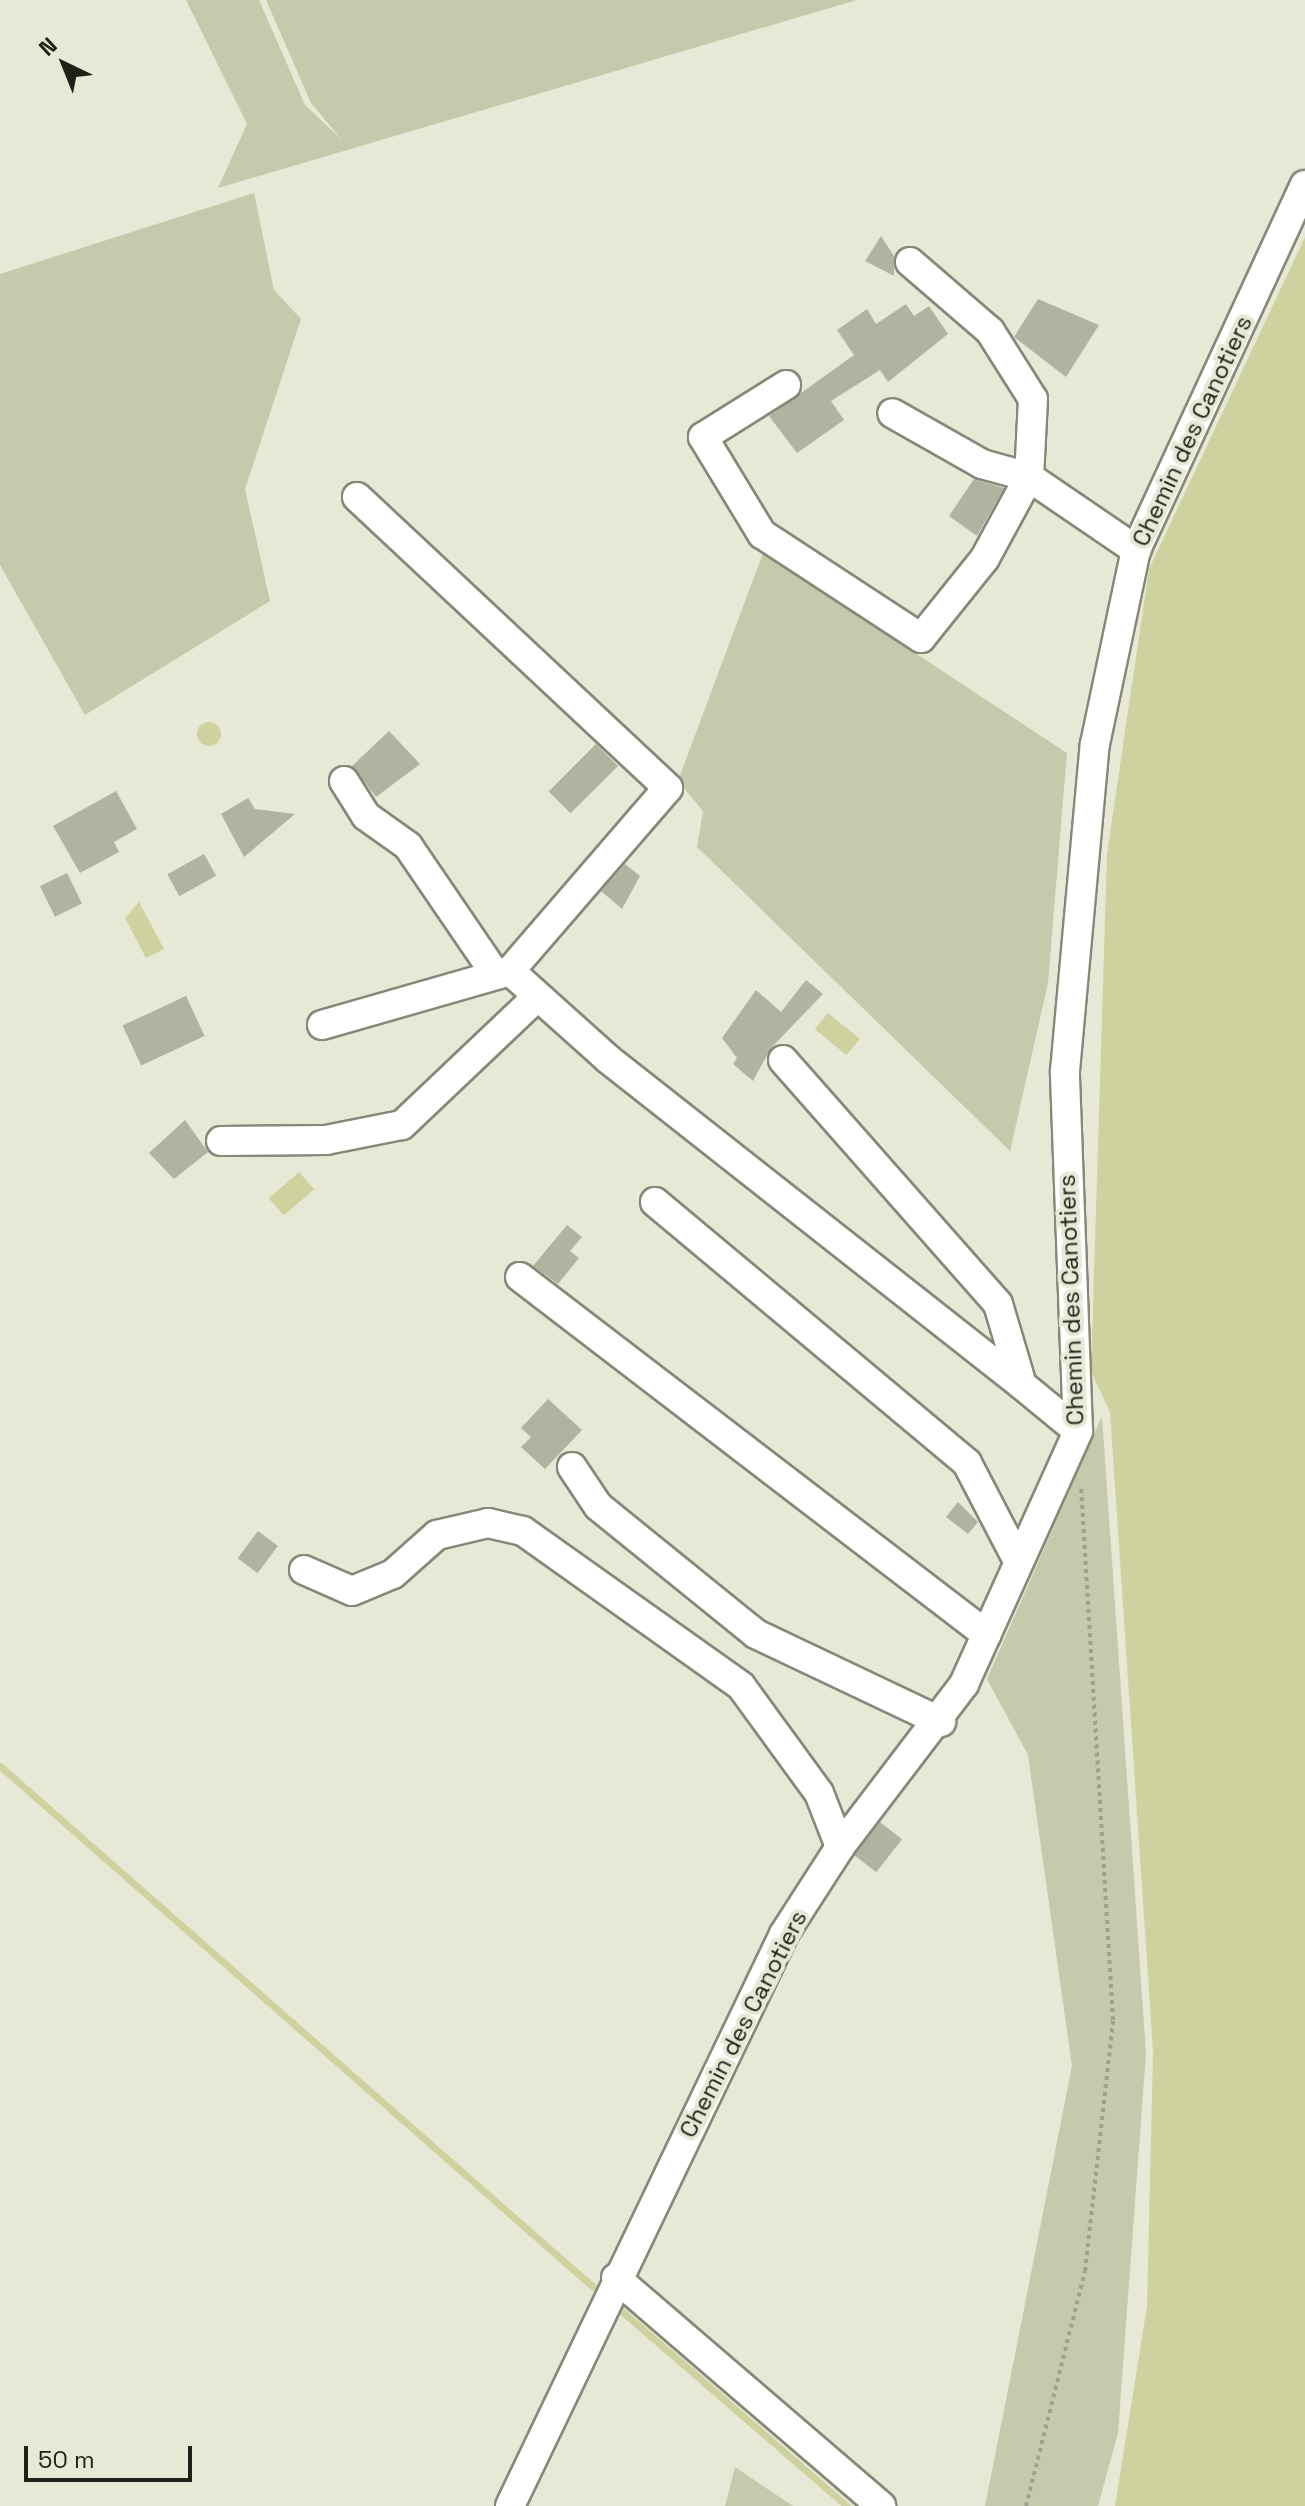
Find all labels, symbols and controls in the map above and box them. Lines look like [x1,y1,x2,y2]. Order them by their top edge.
north arrow [24,24,104,104]
text: N [33,31,63,62]
street label: Chemin des Canotiers [1126,311,1258,551]
street label: Chemin des Canotiers [1052,1174,1090,1426]
street label: Chemin des Canotiers [673,1906,813,2142]
scale bar [28,2430,196,2480]
text: 50 m [38,2444,95,2475]

